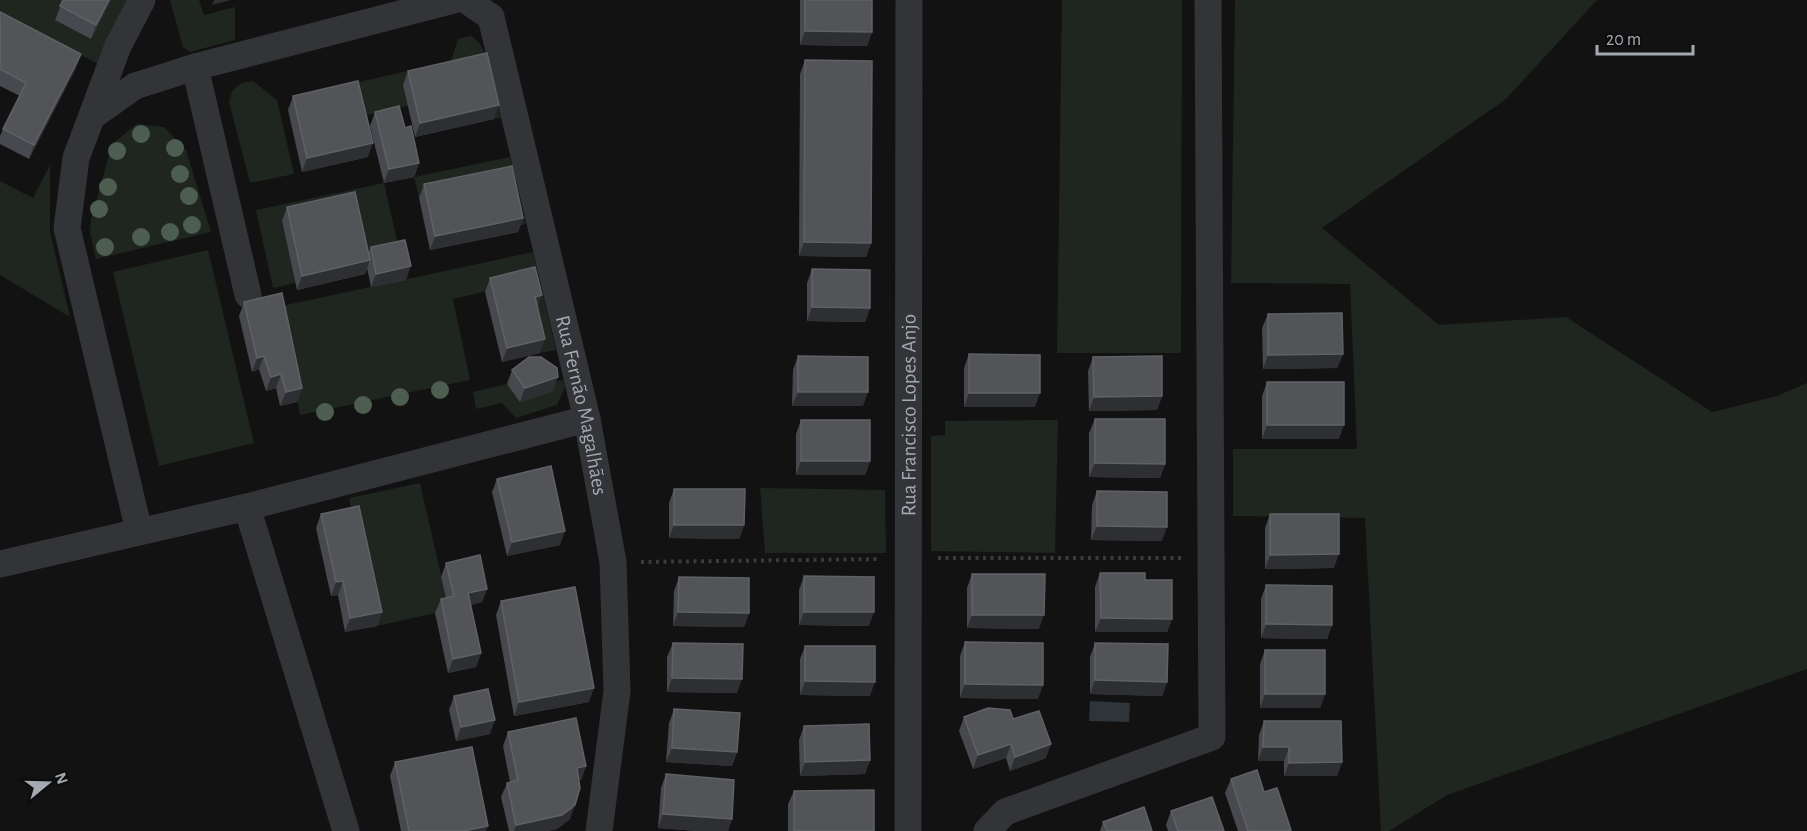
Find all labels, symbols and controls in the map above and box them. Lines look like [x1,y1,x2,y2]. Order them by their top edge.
scale bar [1597,18,1693,56]
text: 20 m [1606,31,1641,49]
street label: Rua Fernão Magalhães [552,313,611,497]
street label: Rua Francisco Lopes Anjo [898,314,920,516]
north arrow [18,753,78,813]
text: N [52,771,71,786]

